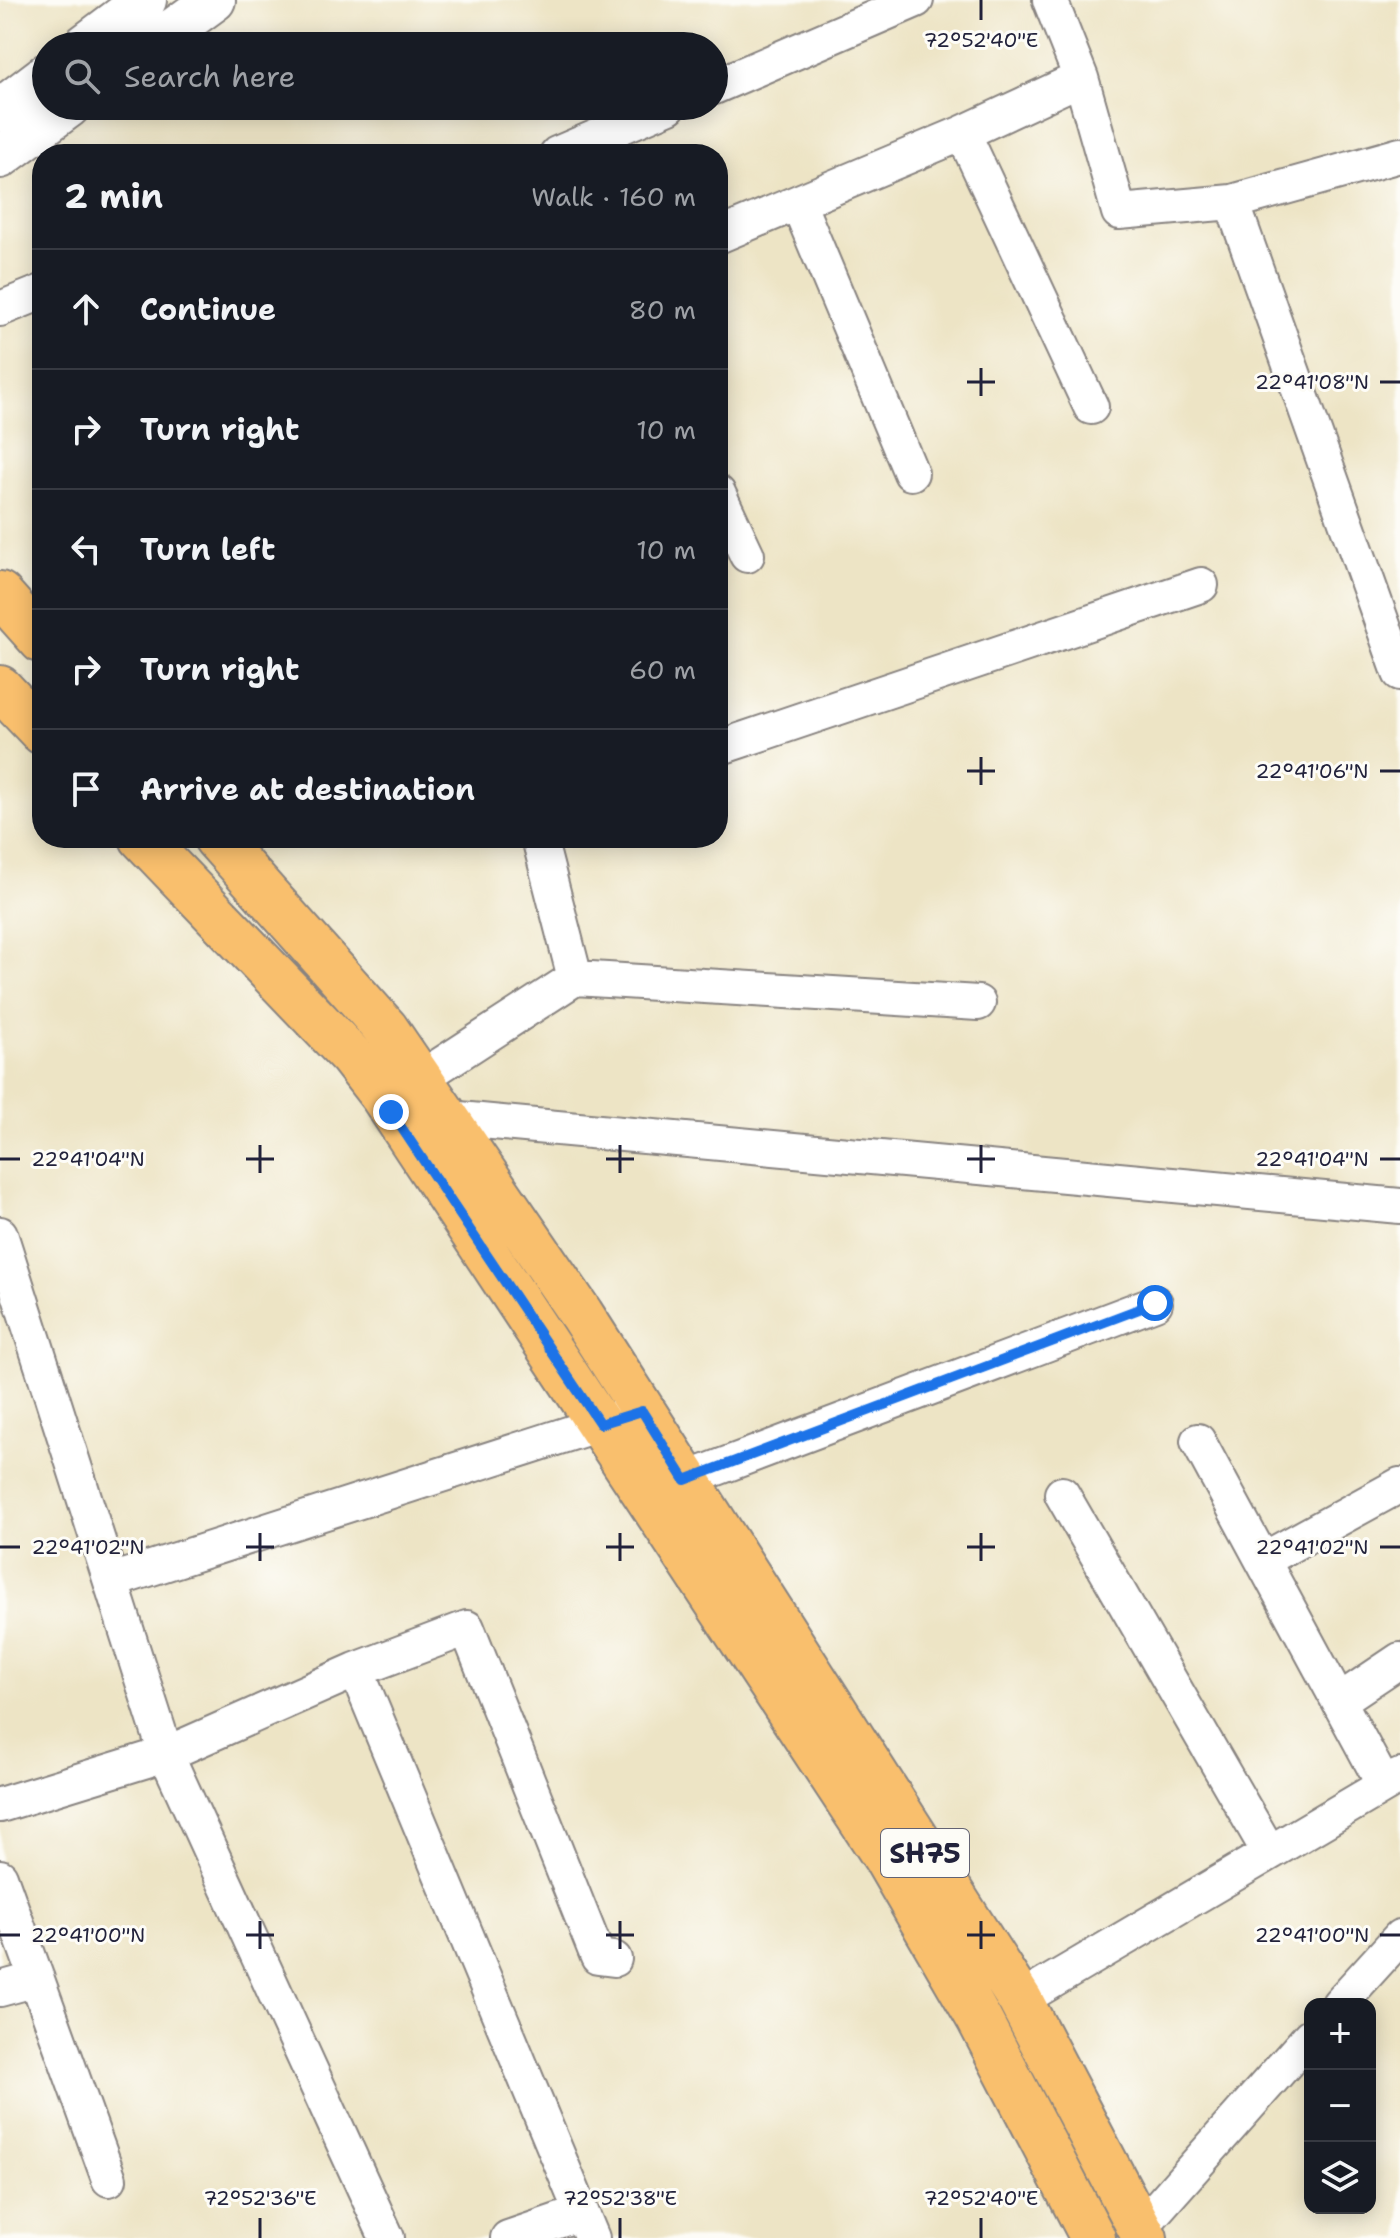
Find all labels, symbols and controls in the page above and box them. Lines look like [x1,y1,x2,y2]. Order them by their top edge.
text: 72°52'40"E [924,27,1038,53]
search box [32,32,728,120]
icon: search [60,54,104,98]
text: Search here [124,56,295,97]
text: 2 min [64,173,163,219]
text: Walk · 160 m [531,179,696,214]
icon: ahead [64,287,108,331]
text: Continue [140,289,276,330]
text: 80 m [629,292,696,327]
text: 22°41'08"N [1255,369,1369,395]
icon: right [64,407,108,451]
text: Turn right [140,409,299,450]
text: 10 m [636,412,696,447]
icon: left [64,527,108,571]
text: Turn left [140,529,275,570]
text: 10 m [636,532,696,567]
icon: right [64,647,108,691]
text: Turn right [140,649,299,690]
text: 60 m [629,652,696,687]
text: 22°41'06"N [1256,758,1369,784]
icon: arrive [64,767,108,811]
text: Arrive at destination [140,769,475,810]
route end [373,1094,409,1130]
text: 22°41'04"N [31,1146,145,1172]
text: 22°41'04"N [1255,1146,1369,1172]
route start [1137,1285,1173,1321]
text: 22°41'02"N [31,1534,145,1560]
text: 22°41'02"N [1255,1534,1369,1560]
road number: SH75 [881,1829,969,1877]
text: 22°41'00"N [31,1922,145,1948]
text: 22°41'00"N [1255,1922,1369,1948]
map controls [1304,1998,1376,2214]
button: + [1304,1998,1376,2070]
button: − [1304,2070,1376,2142]
button: layers [1304,2142,1376,2214]
text: 72°52'36"E [203,2185,317,2211]
text: 72°52'38"E [563,2185,677,2211]
text: 72°52'40"E [924,2185,1038,2211]

